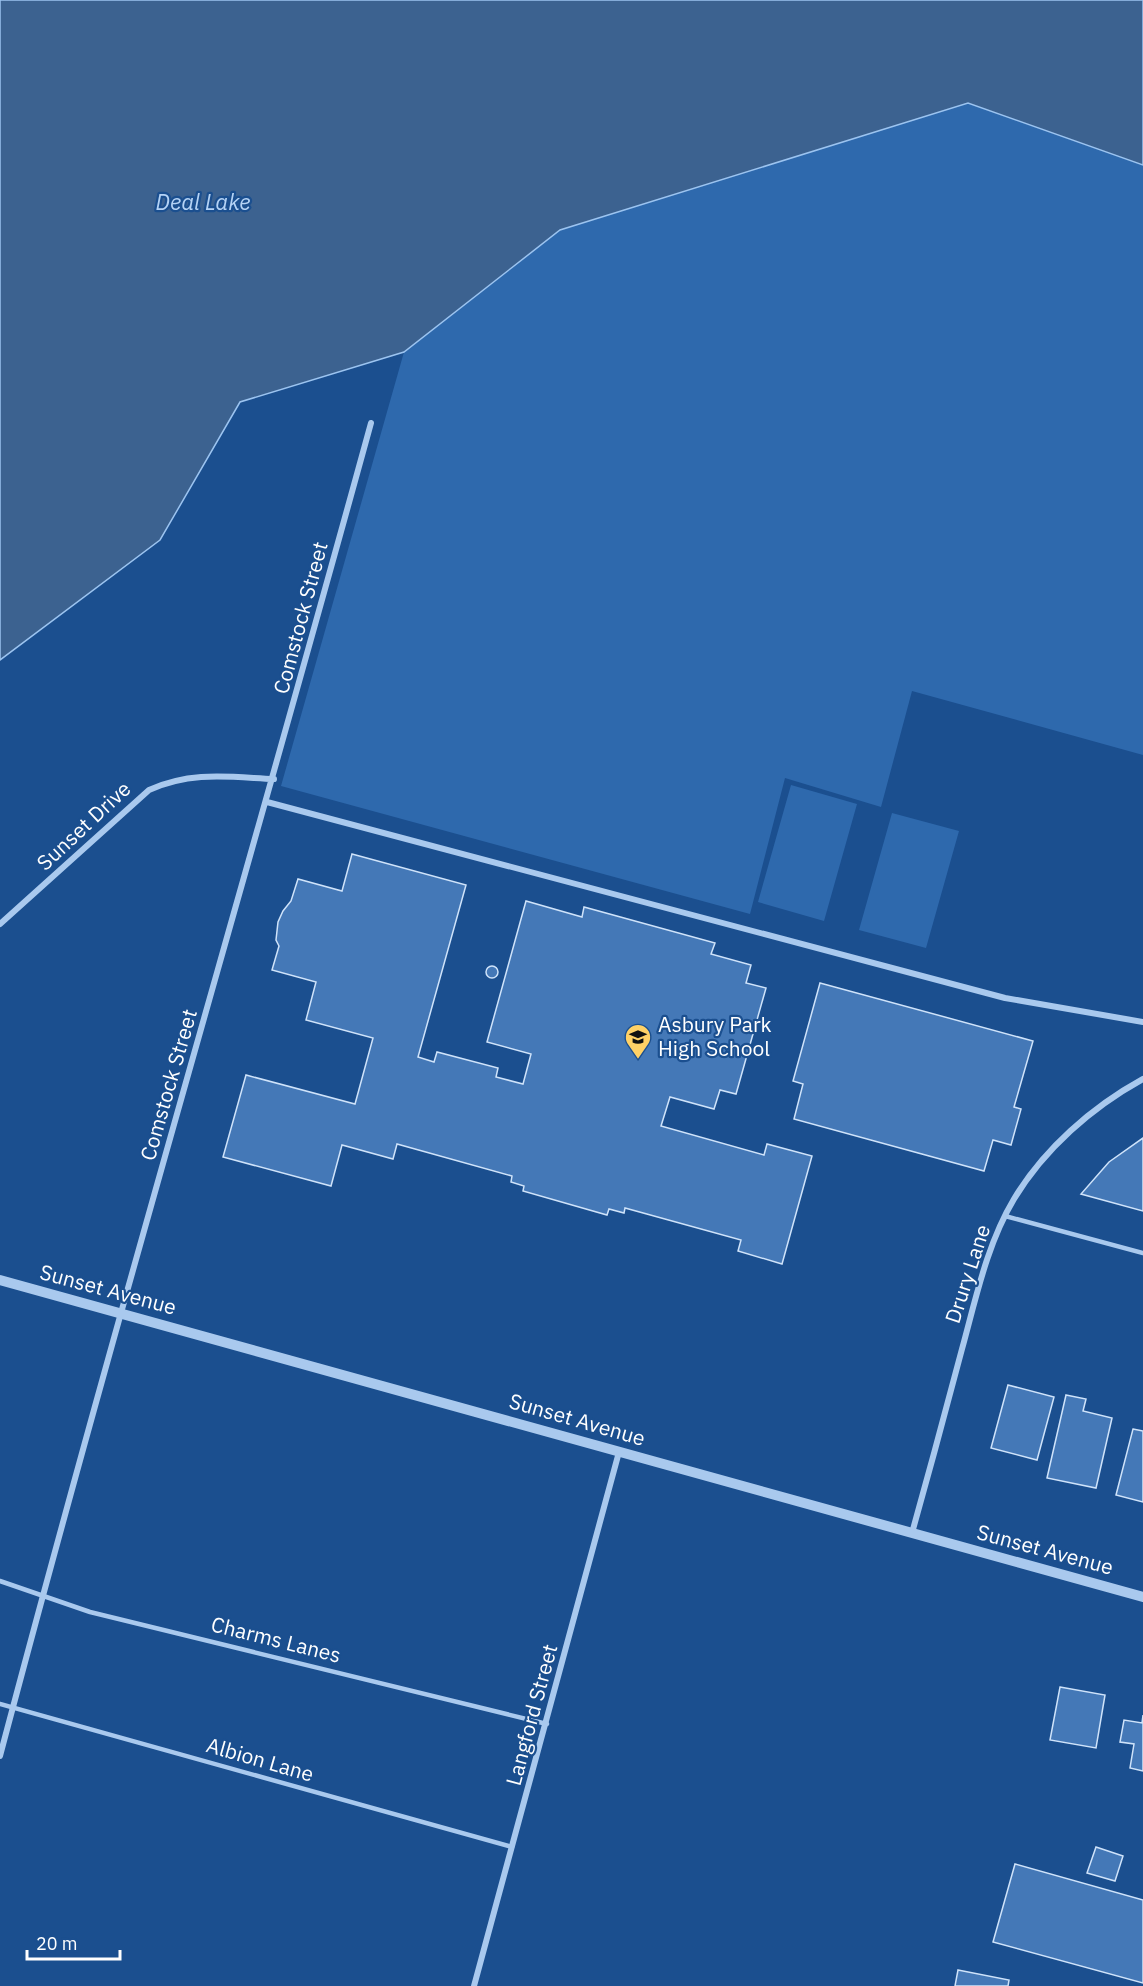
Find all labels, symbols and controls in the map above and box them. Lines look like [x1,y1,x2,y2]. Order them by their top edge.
water label: Deal Lake [156,187,250,216]
street label: Comstock Street [266,539,334,697]
street label: Sunset Drive [30,774,136,876]
street label: Comstock Street [133,1006,203,1164]
place label: Asbury Park High School [658,1010,772,1062]
school or university icon: Asbury Park High School [623,1022,653,1060]
street label: Drury Lane [938,1221,996,1327]
street label: Sunset Avenue [37,1257,180,1321]
street label: Sunset Avenue [506,1386,649,1452]
street label: Sunset Avenue [974,1517,1117,1581]
street label: Charms Lanes [208,1609,344,1669]
street label: Langford Street [499,1641,563,1789]
street label: Albion Lane [203,1730,317,1788]
scale bar [27,1923,120,1961]
text: 20 m [36,1932,78,1955]

